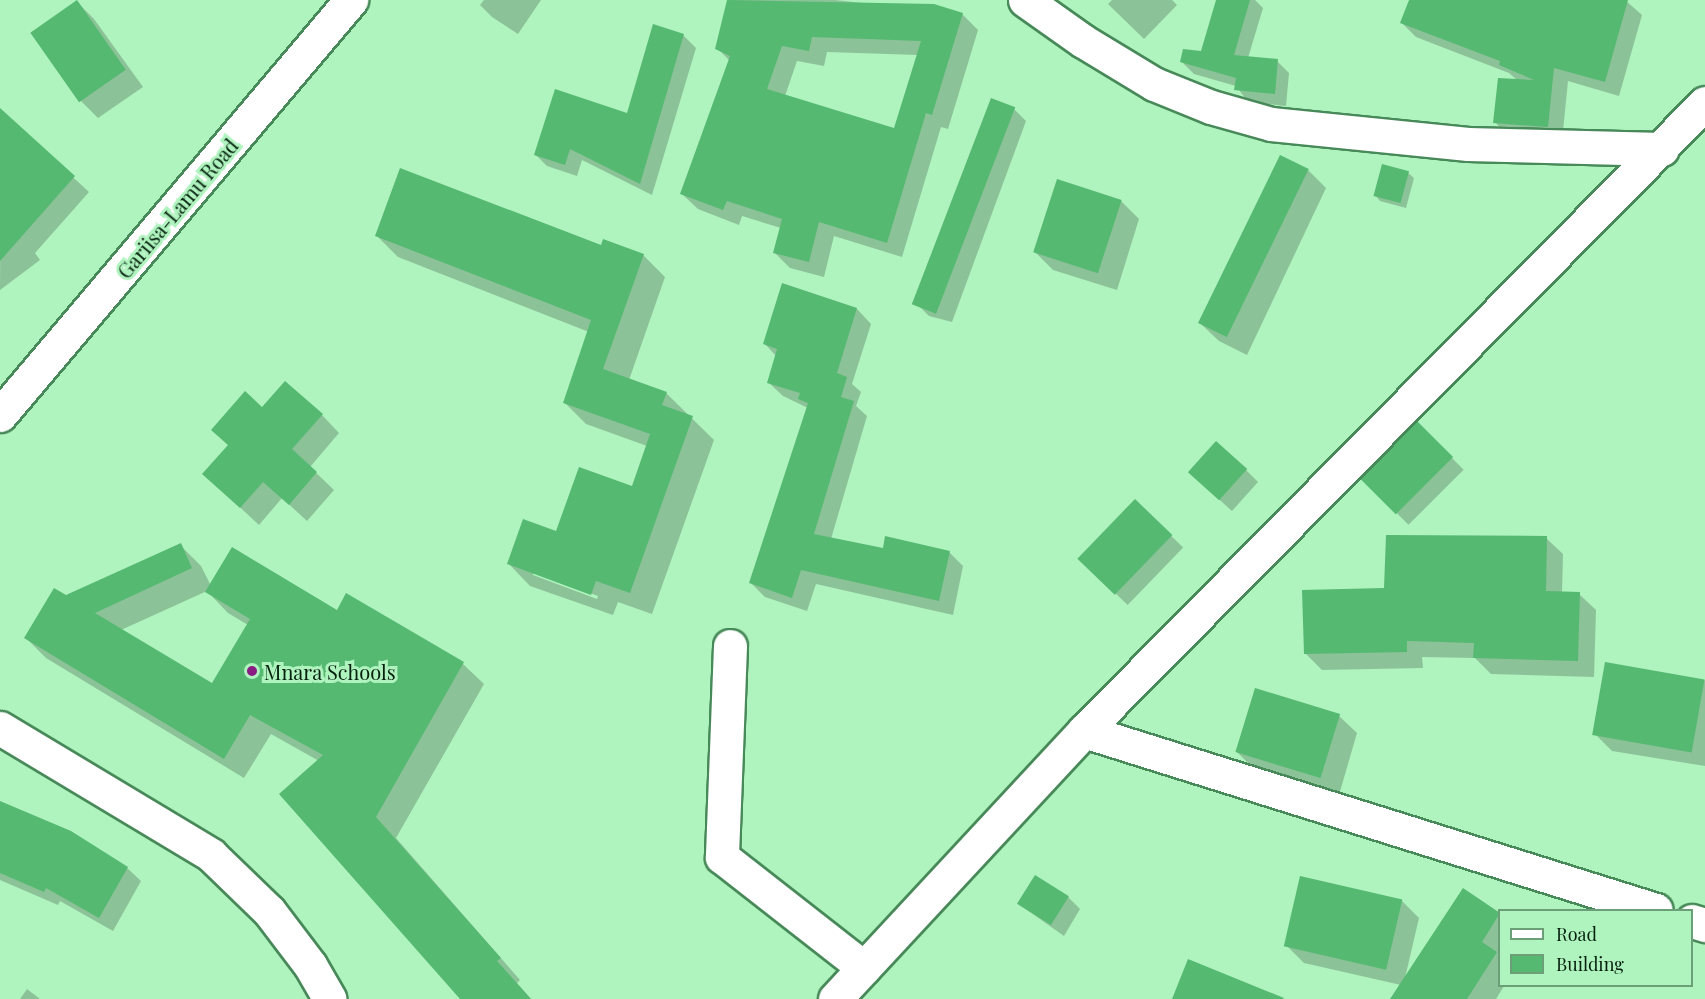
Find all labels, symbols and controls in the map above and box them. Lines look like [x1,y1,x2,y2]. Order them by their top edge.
street label: Gariisa-Lamu Road [112,133,242,283]
place label: Mnara Schools [264,659,396,683]
marker: Mnara Schools [245,664,259,678]
legend [1498,909,1693,987]
text: Road [1556,922,1597,946]
text: Building [1556,952,1624,976]

